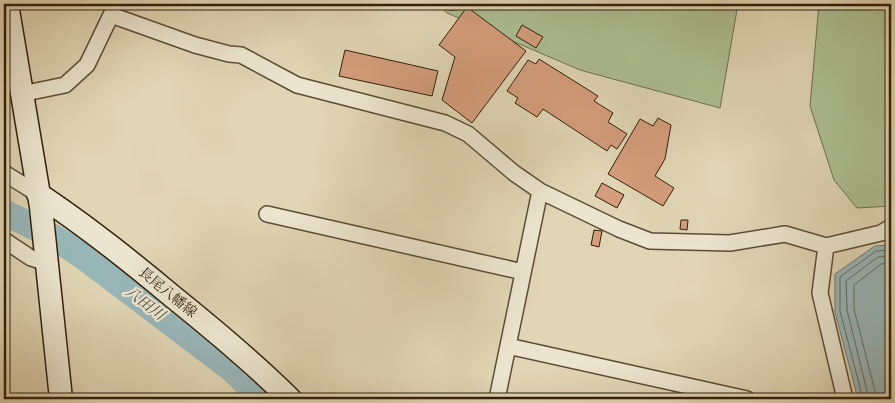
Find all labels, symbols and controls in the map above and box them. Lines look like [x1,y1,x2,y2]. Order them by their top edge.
street label: 長尾八幡線 [136,265,200,320]
water label: 八田川 [122,283,169,325]

